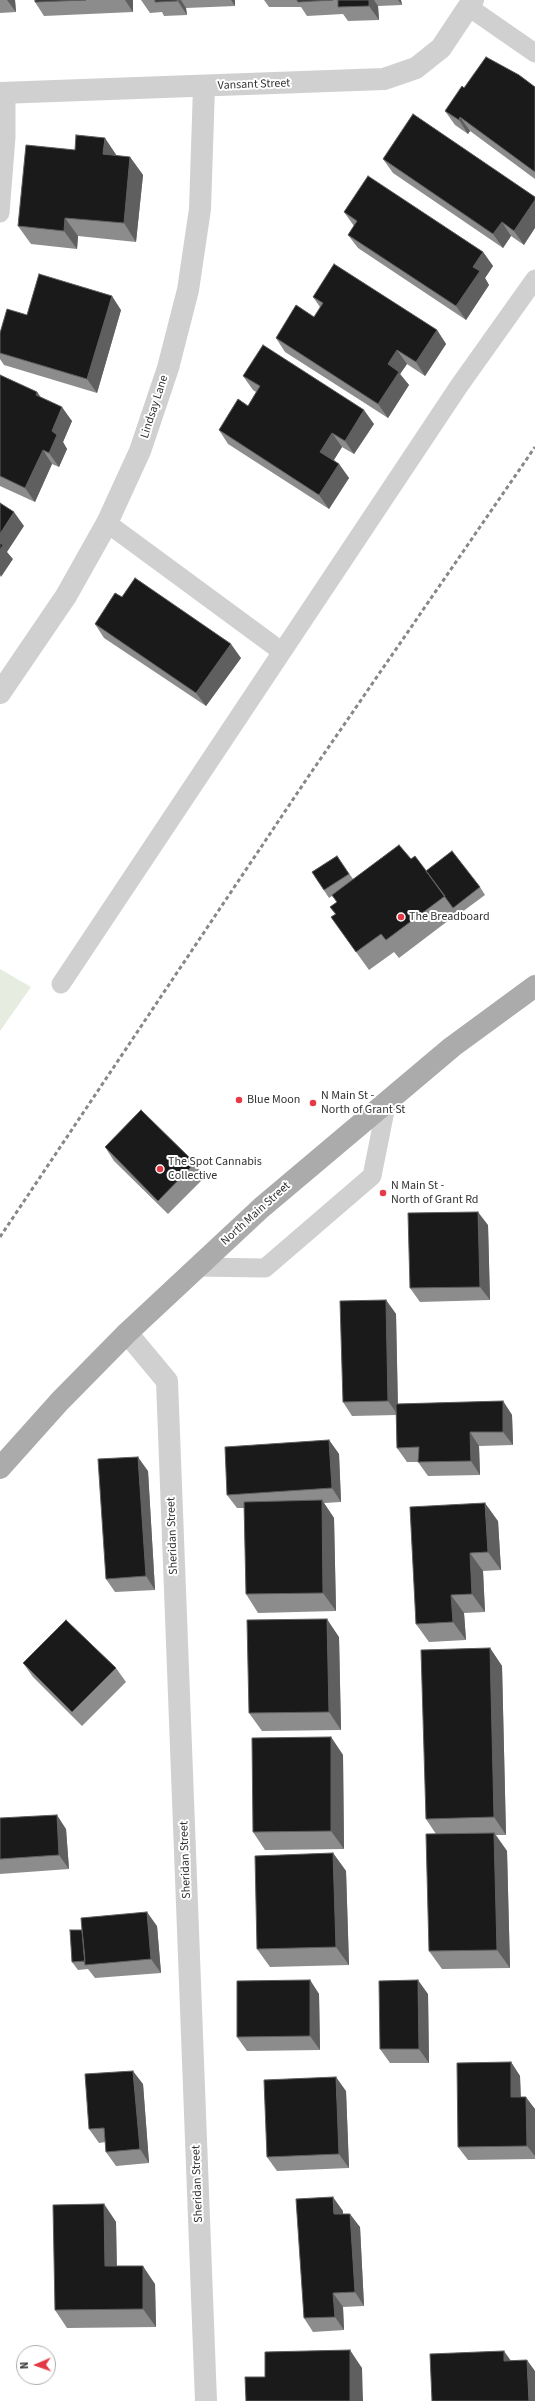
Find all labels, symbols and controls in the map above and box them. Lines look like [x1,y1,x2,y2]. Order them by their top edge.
street label: Vansant Street [217,77,291,93]
street label: Lindsay Lane [138,374,172,440]
place label: The Breadboard [409,910,490,924]
marker: The Breadboard [396,912,406,922]
place label: N Main St - North of Grant St [321,1089,405,1117]
place label: Blue Moon [247,1093,300,1107]
marker: Blue Moon [234,1095,244,1105]
marker: N Main St - North of Grant St [308,1098,318,1108]
place label: The Spot Cannabis Collective [168,1155,262,1183]
marker: The Spot Cannabis Collective [155,1164,165,1174]
street label: North Main Street [218,1179,294,1249]
place label: N Main St - North of Grant Rd [391,1179,479,1207]
marker: N Main St - North of Grant Rd [378,1188,388,1198]
street label: Sheridan Street [164,1497,182,1575]
street label: Sheridan Street [177,1821,195,1899]
street label: Sheridan Street [189,2145,207,2223]
north arrow [16,2345,56,2385]
text: N [17,2361,32,2369]

